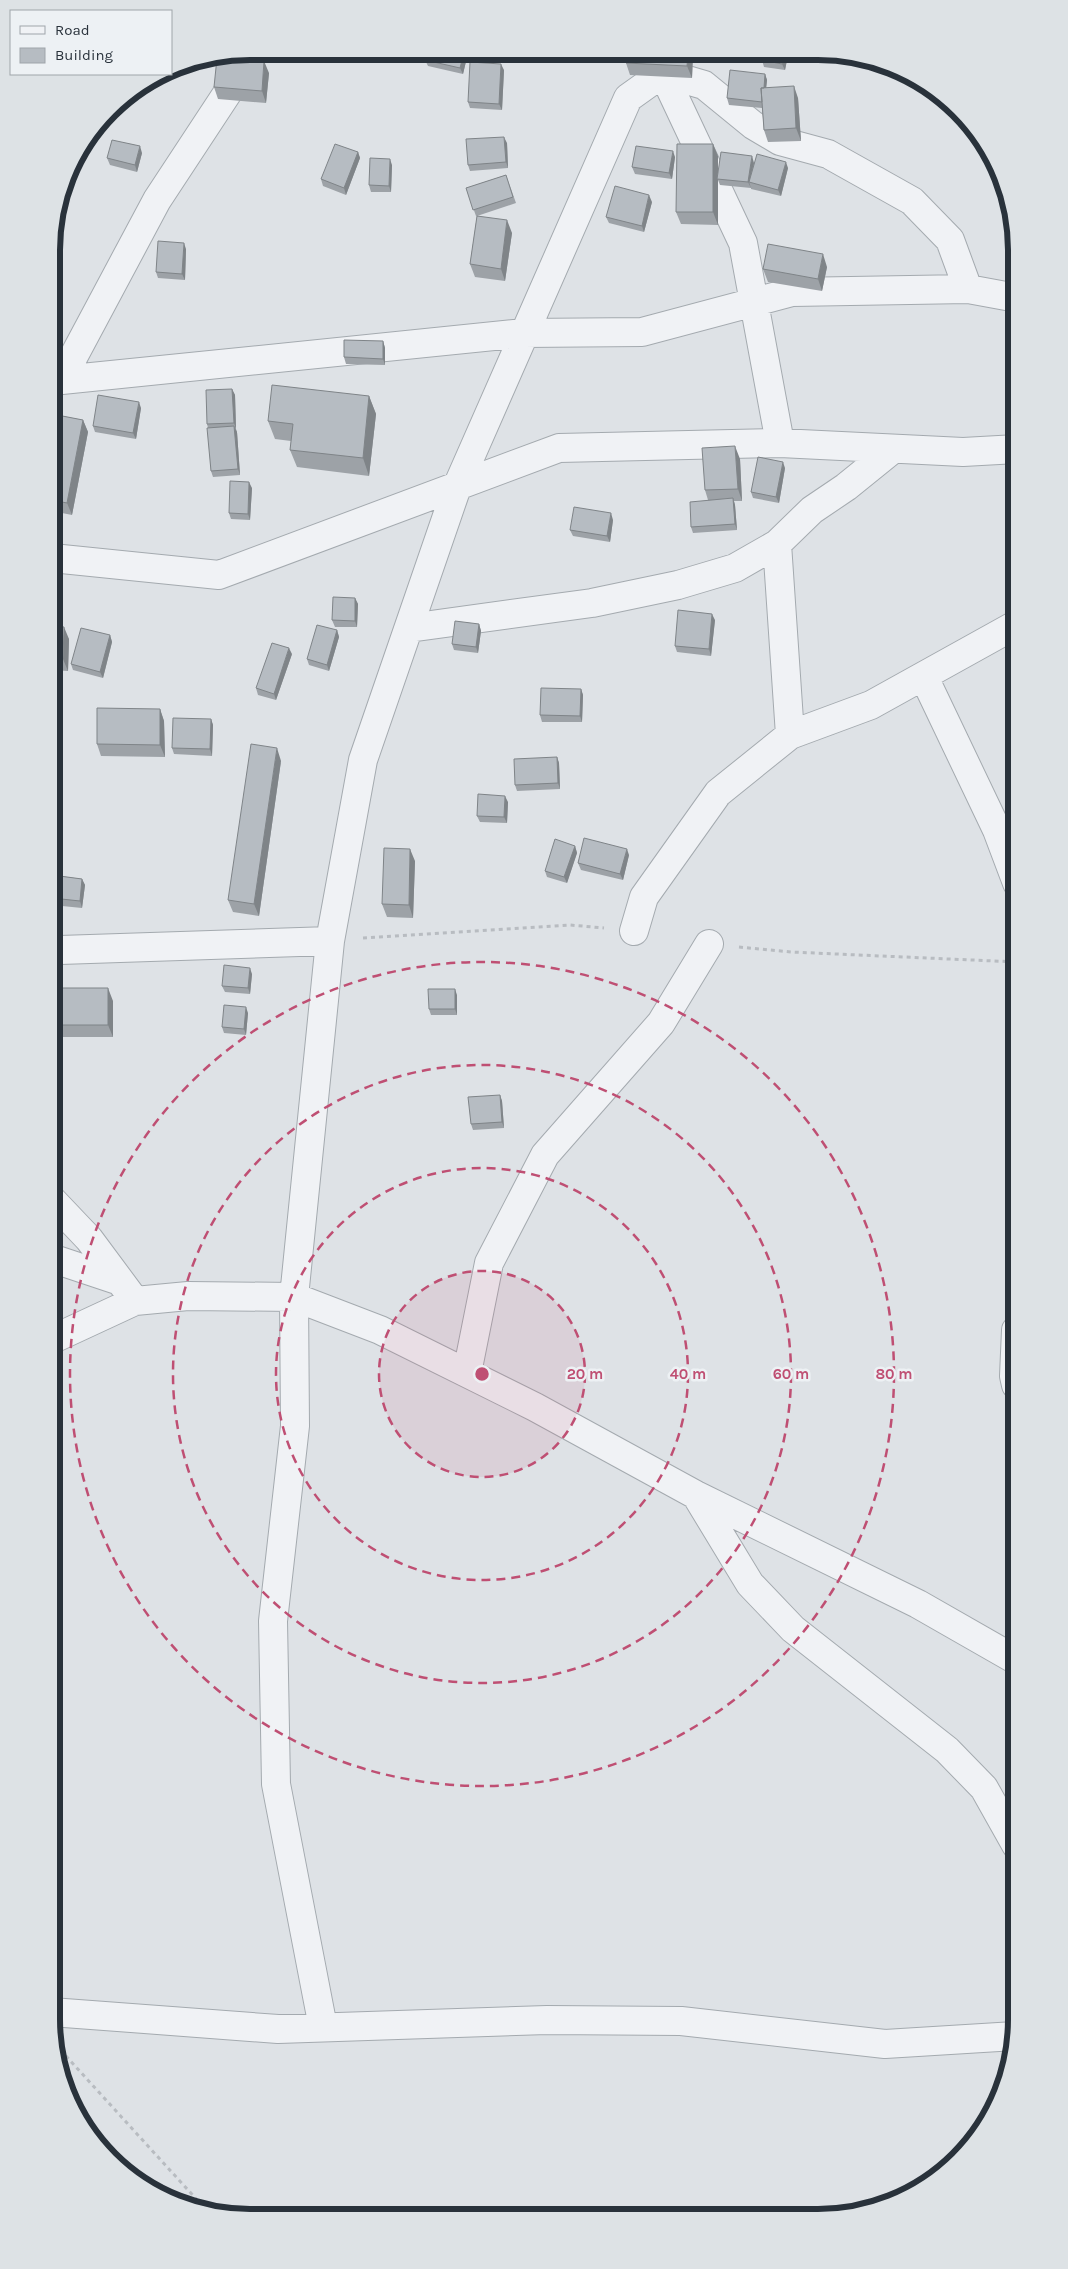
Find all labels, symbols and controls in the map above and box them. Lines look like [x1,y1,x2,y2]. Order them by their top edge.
legend [10,10,172,75]
text: Road [55,21,90,39]
text: Building [55,46,113,64]
centre of rings [473,1365,491,1383]
text: 20 m [567,1365,603,1383]
text: 40 m [670,1365,706,1383]
text: 60 m [773,1365,809,1383]
text: 80 m [875,1365,913,1383]

